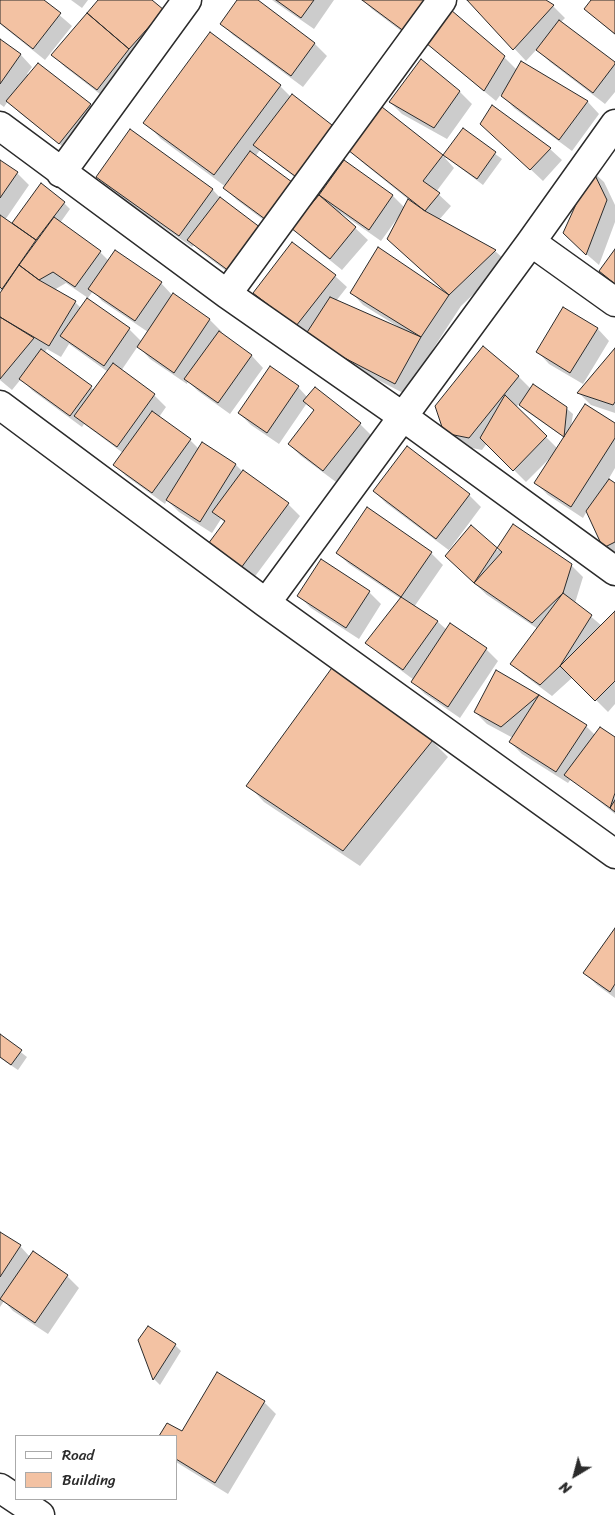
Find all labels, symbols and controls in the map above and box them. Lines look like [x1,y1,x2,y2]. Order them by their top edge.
legend [15,1435,178,1500]
text: Road [62,1442,94,1468]
north arrow [550,1450,600,1500]
text: Building [62,1467,116,1493]
text: N [554,1474,577,1500]

